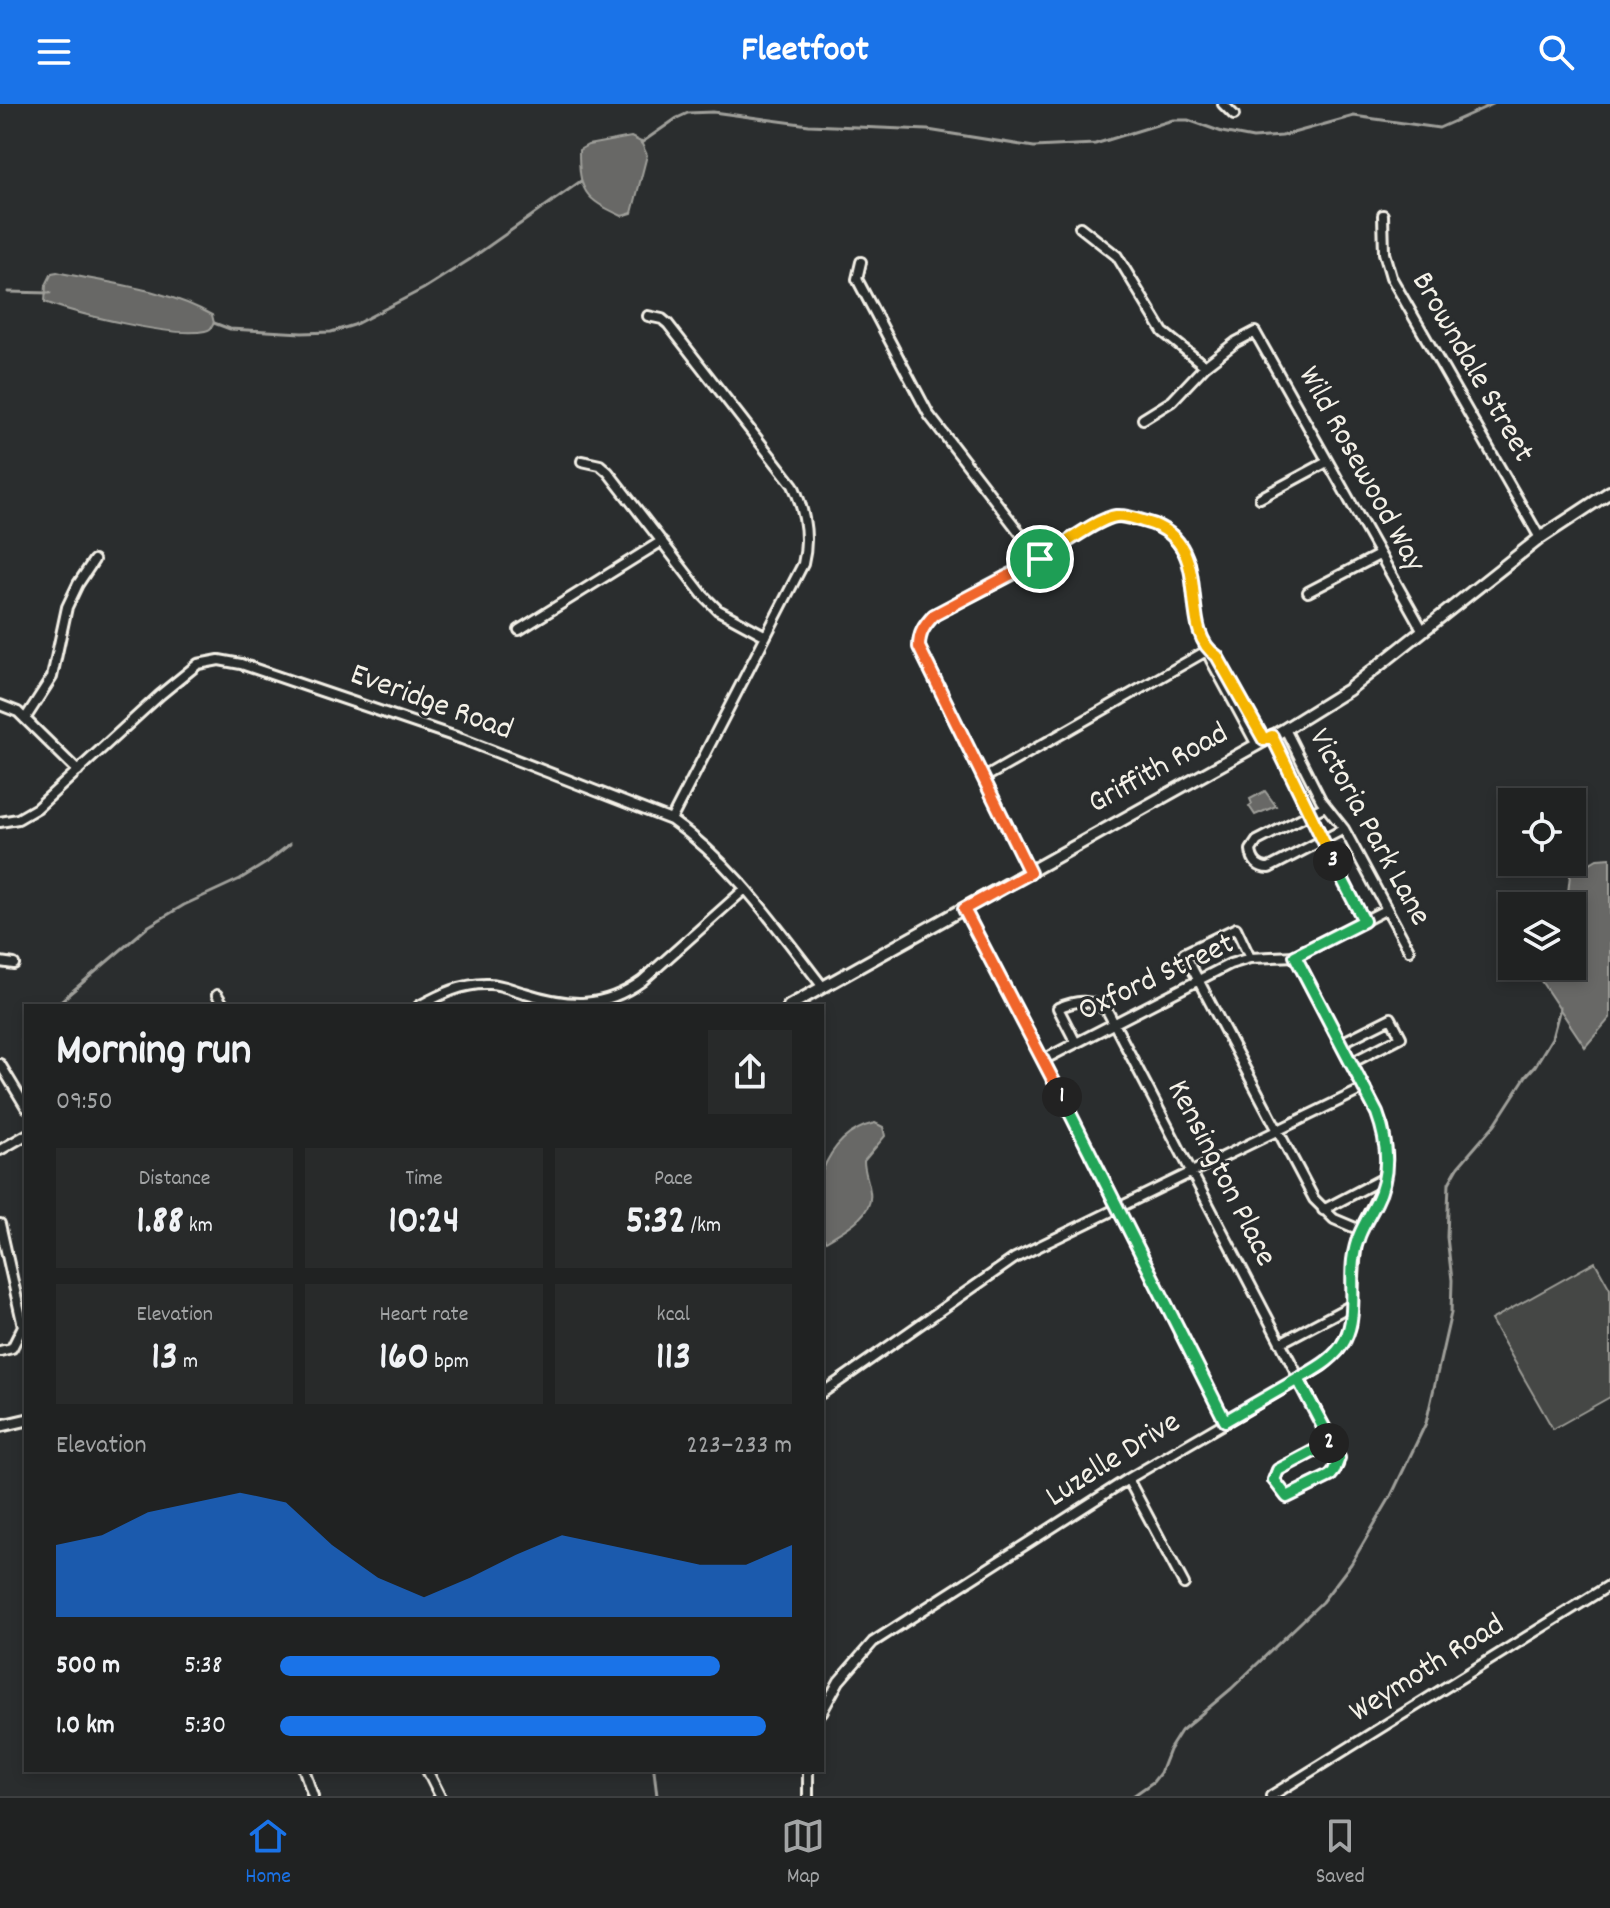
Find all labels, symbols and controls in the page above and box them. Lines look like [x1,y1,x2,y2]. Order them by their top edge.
text: Fleetfoot [741,26,869,78]
icon: menu [32,30,76,74]
icon: search [1534,30,1578,74]
street label: Browndale Street [1398,264,1544,472]
street label: Wild Rosewood Way [1284,359,1436,582]
pin [1006,525,1074,593]
icon: arrive [1018,537,1062,581]
street label: Everidge Road [343,653,519,755]
street label: Griffith Road [1080,713,1238,827]
street label: Victoria Park Lane [1295,721,1441,935]
map controls [1498,788,1586,980]
button: locate [1498,788,1586,876]
pin: 3 [1313,841,1353,881]
text: 3 [1328,845,1338,876]
button: layers [1498,892,1586,980]
street label: Oxford Street [1071,923,1243,1035]
text: Morning run [56,1022,251,1085]
button: share [708,1030,792,1114]
street label: Kensington Place [1153,1073,1287,1275]
pin: 1 [1042,1077,1082,1117]
text: 1 [1060,1081,1064,1112]
text: 09:50 [56,1084,113,1121]
text: Distance [139,1164,211,1195]
text: Time [405,1164,443,1195]
text: Pace [654,1164,693,1195]
text: 1.88 [136,1195,184,1252]
text: 10:24 [388,1195,460,1252]
text: 5:32 [625,1195,686,1252]
text: km [184,1211,213,1242]
text: /km [686,1211,721,1242]
text: Elevation [136,1300,213,1331]
text: Heart rate [380,1300,468,1331]
text: kcal [657,1300,690,1331]
text: 13 [151,1331,178,1388]
text: 160 [379,1331,429,1388]
text: 113 [656,1331,691,1388]
text: m [178,1347,198,1378]
text: bpm [429,1347,469,1378]
street label: Luzelle Drive [1038,1401,1190,1521]
pin: 2 [1309,1423,1349,1463]
text: 2 [1324,1427,1334,1458]
text: Elevation [56,1428,146,1465]
text: 223–233 m [687,1428,792,1465]
street label: Weymoth Road [1341,1604,1515,1736]
text: 500 m [56,1648,120,1685]
text: 5:38 [184,1648,222,1685]
text: 1.0 km [56,1708,115,1745]
text: 5:30 [184,1708,226,1745]
tab: Home [245,1814,291,1893]
tab: Map [781,1814,825,1893]
tab: Saved [1316,1814,1365,1893]

